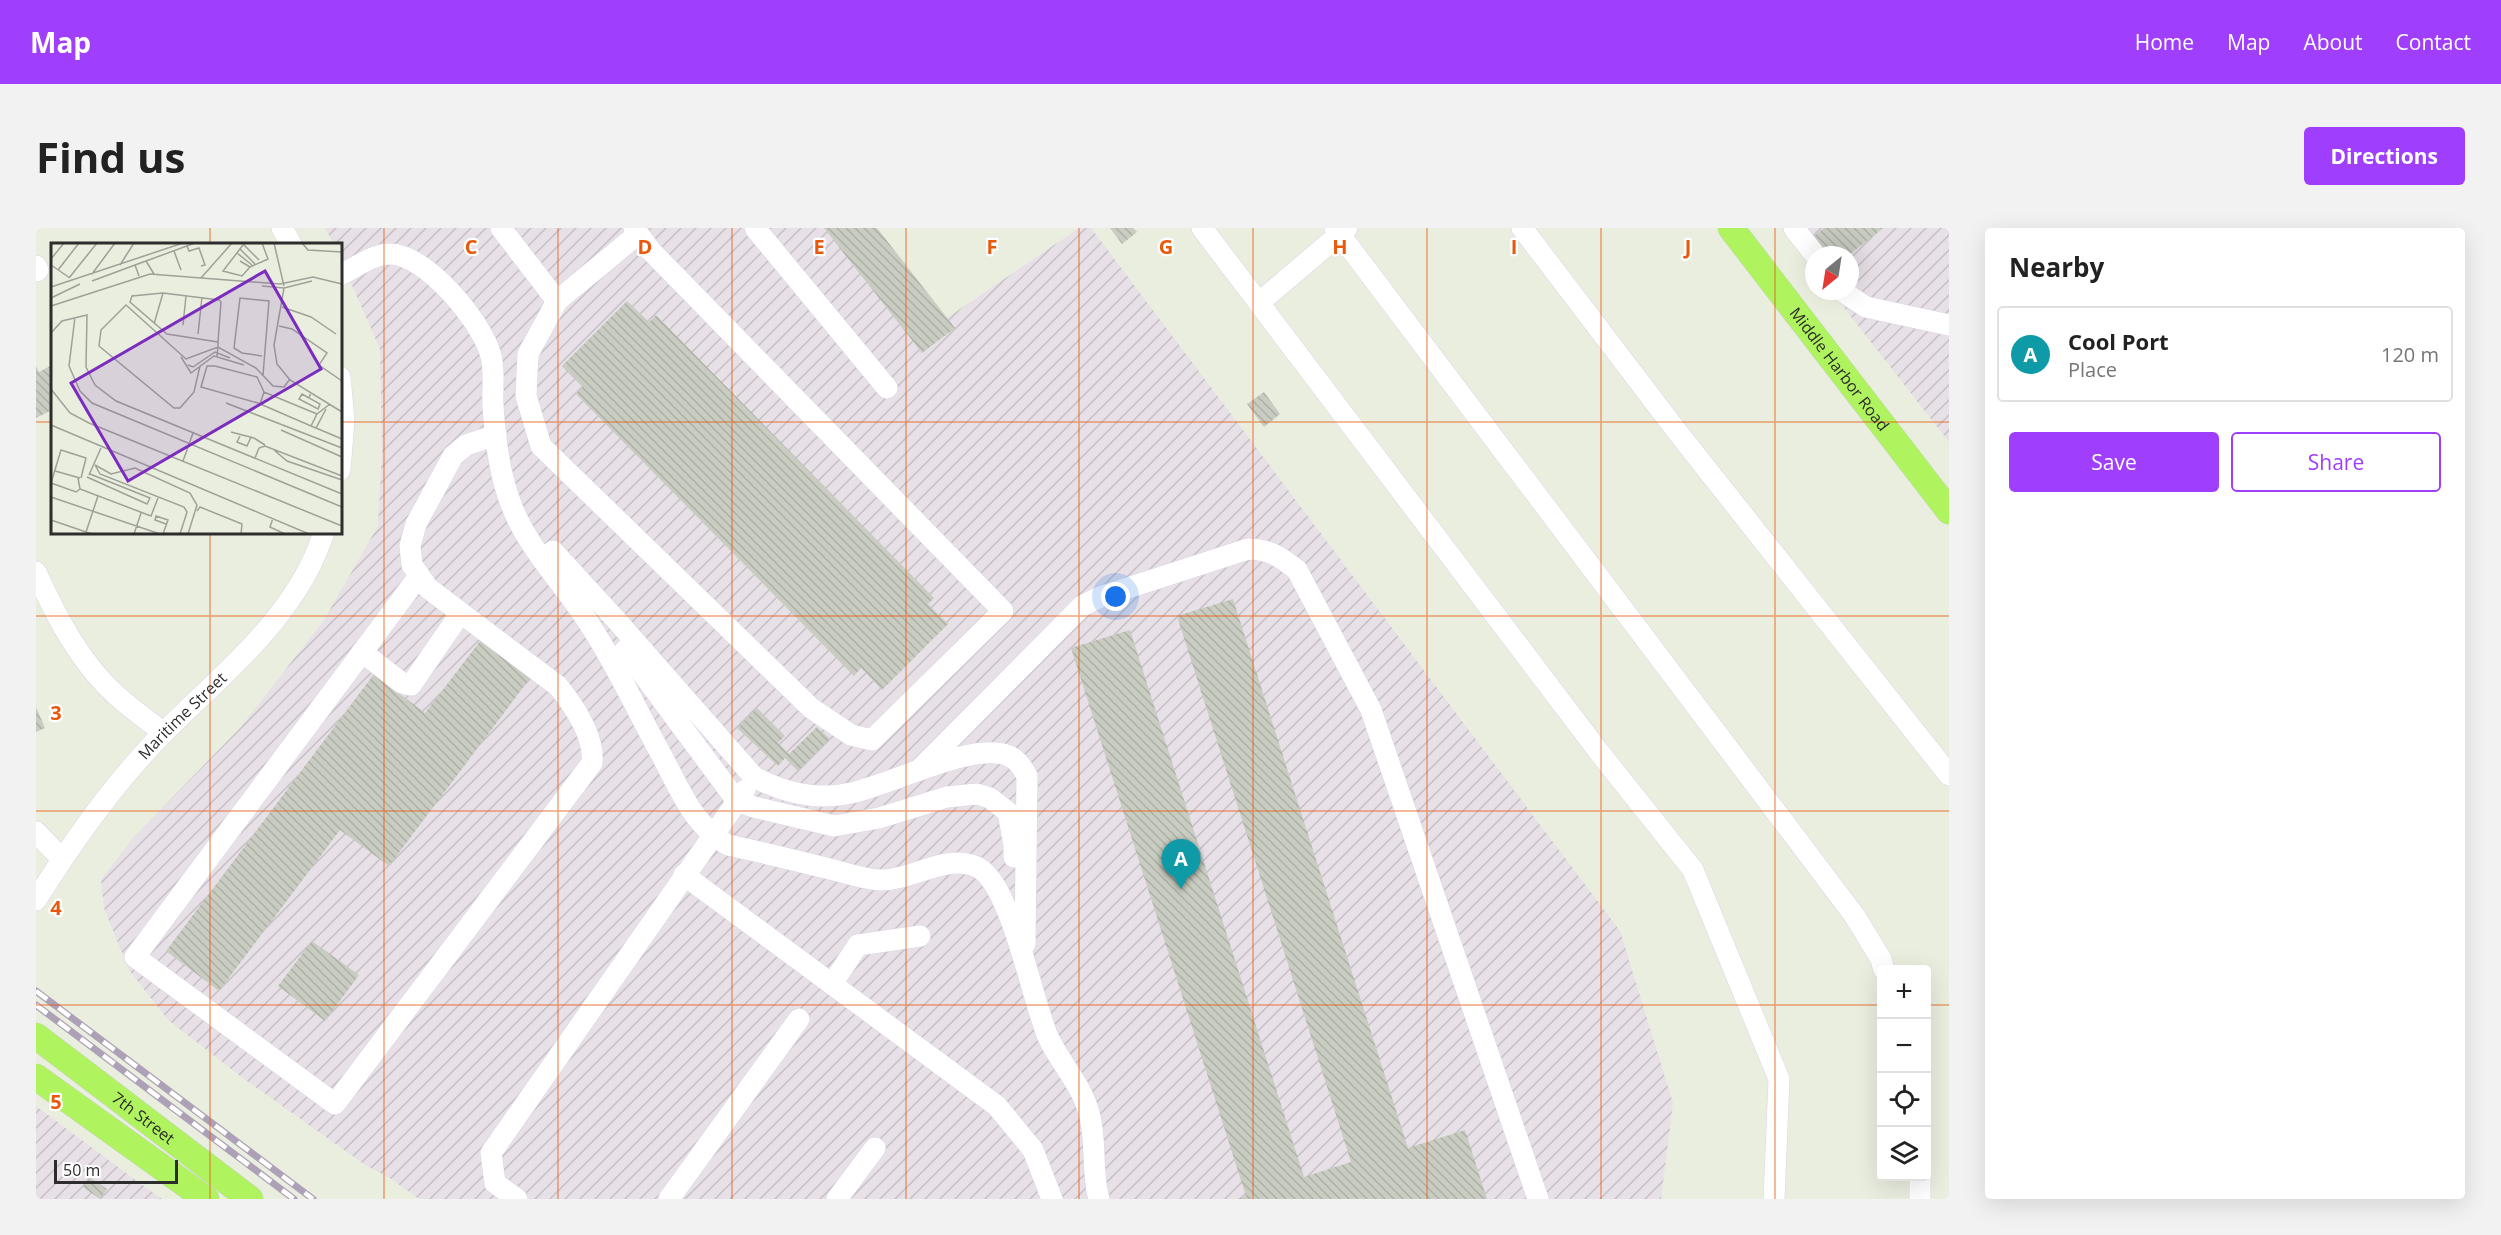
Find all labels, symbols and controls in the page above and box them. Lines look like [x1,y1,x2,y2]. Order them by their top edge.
text: Map [30,23,91,61]
text: Home [2135,28,2194,56]
text: Map [2227,28,2270,56]
text: About [2303,28,2363,56]
text: Contact [2396,28,2471,56]
button: Directions [2304,127,2465,185]
text: Find us [36,128,185,185]
text: C [465,233,478,260]
text: D [638,233,652,260]
text: E [813,233,825,260]
text: F [987,233,997,260]
text: G [1159,233,1173,260]
text: H [1332,233,1348,260]
text: I [1511,233,1517,260]
text: J [1683,233,1691,260]
inset map [51,243,342,534]
north arrow [1805,246,1859,300]
text: Nearby [2009,249,2104,285]
street label: Middle Harbor Road [1785,303,1894,435]
text: Cool Port [2068,326,2169,356]
text: A [2024,341,2037,368]
text: 120 m [2381,341,2439,368]
text: Place [2068,356,2117,383]
button: Save [2009,432,2219,492]
button: Share [2231,432,2441,492]
your location [1101,582,1130,611]
street label: Maritime Street [133,667,232,764]
text: 3 [50,699,62,726]
pin: A [1162,840,1200,889]
text: 4 [50,894,62,921]
map controls [1877,965,1931,1181]
button: + [1877,965,1931,1019]
button: − [1877,1019,1931,1073]
button: locate [1877,1073,1931,1127]
street label: 7th Street [107,1087,180,1149]
text: 5 [50,1088,62,1115]
button: layers [1877,1127,1931,1181]
scale bar [54,1157,178,1184]
text: 50 m [63,1159,100,1181]

